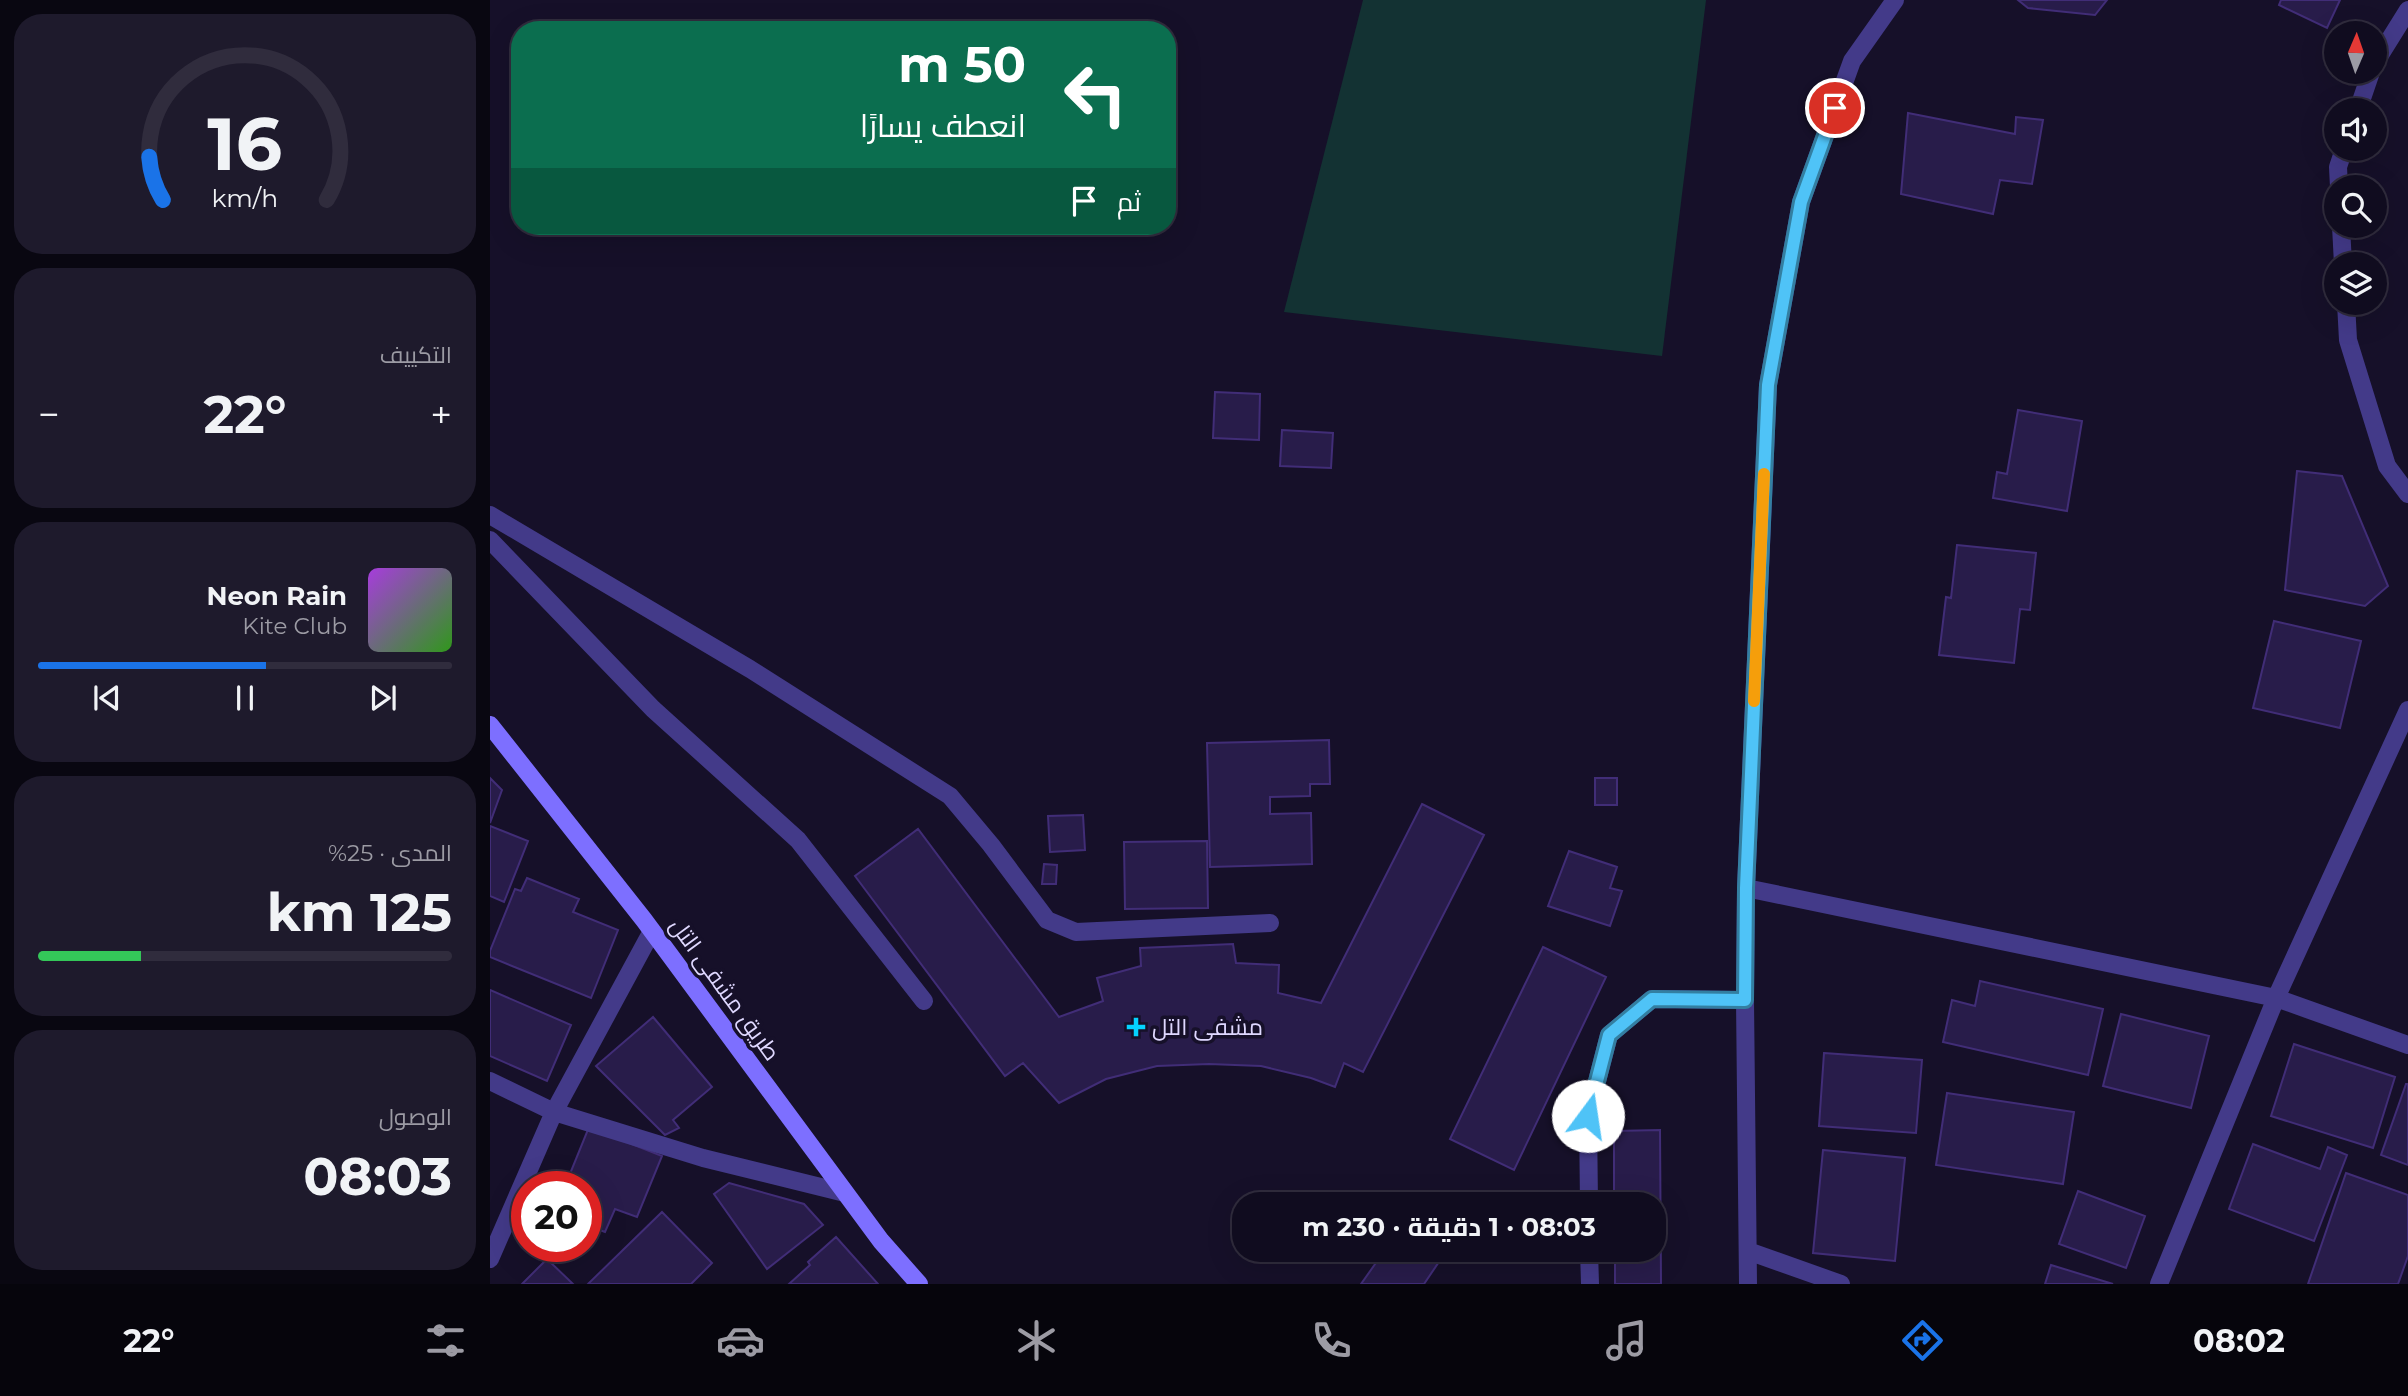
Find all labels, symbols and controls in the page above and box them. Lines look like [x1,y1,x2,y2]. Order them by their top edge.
north arrow [2324,21,2387,84]
map controls [2324,21,2387,315]
text: 50 m [898,35,1026,94]
icon: left [1050,49,1141,140]
pin [1805,78,1865,138]
icon: arrive [1816,89,1854,127]
button: sound [2324,98,2387,161]
text: 16 [208,100,282,188]
text: انعطف يسارًا [860,106,1026,145]
button: search [2324,175,2387,238]
icon: arrive [1065,182,1103,220]
text: km/h [212,183,278,213]
text: ثم [1117,186,1141,218]
button: layers [2324,252,2387,315]
text: التكييف [380,341,452,369]
text: 22° [203,383,287,446]
text: − [38,391,60,438]
text: + [430,391,452,438]
text: Neon Rain [206,580,347,612]
text: Kite Club [242,612,347,640]
icon: previous [88,679,126,717]
icon: pause [226,679,264,717]
icon: next [364,679,402,717]
text: المدى · 25% [328,839,452,867]
text: 125 km [267,881,452,944]
street label: طريق مشفى التل [664,912,786,1066]
place label: مشفى التل [1152,1013,1263,1041]
marker: مشفى التل [1126,1017,1146,1037]
position arrow [1551,1079,1625,1153]
text: الوصول [379,1103,452,1131]
text: 08:03 [303,1145,452,1208]
speed limit sign: 20 [511,1171,602,1262]
text: 08:03 · 1 دقيقة · 230 m [1302,1211,1596,1243]
icon: filters [421,1316,470,1365]
icon: car [716,1316,765,1365]
icon: climate [1012,1316,1061,1365]
icon: phone [1307,1316,1356,1365]
icon: music [1602,1316,1651,1365]
icon: directions [1898,1316,1947,1365]
text: 22° [123,1321,174,1360]
text: 08:02 [2193,1321,2285,1360]

